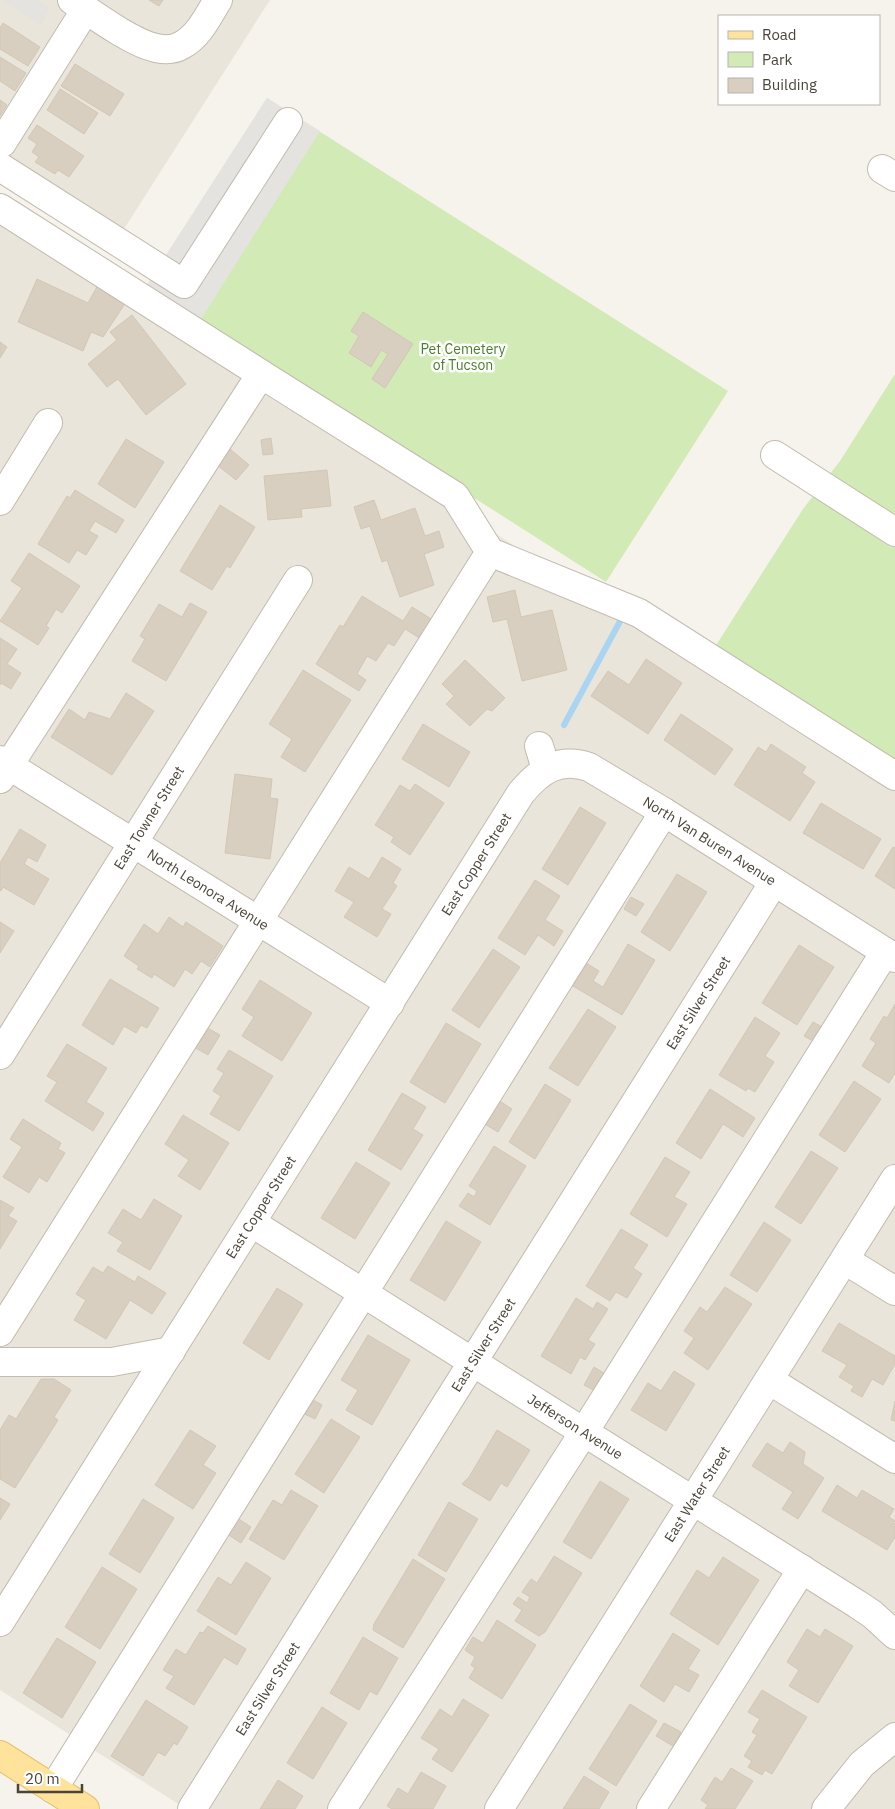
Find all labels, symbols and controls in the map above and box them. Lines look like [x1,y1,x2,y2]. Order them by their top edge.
legend [718,15,880,105]
text: Road [762,25,797,44]
text: Park [762,50,792,69]
text: Building [762,75,817,94]
park label: Pet Cemetery of Tucson [420,340,506,374]
street label: East Towner Street [110,763,188,873]
street label: North Van Buren Avenue [640,792,780,890]
street label: East Copper Street [437,809,515,919]
street label: North Leonora Avenue [144,845,272,934]
street label: East Silver Street [662,952,734,1053]
street label: East Copper Street [222,1152,300,1262]
street label: East Silver Street [447,1295,520,1395]
street label: Jefferson Avenue [524,1390,627,1463]
street label: East Water Street [660,1443,734,1545]
street label: East Silver Street [231,1638,304,1739]
scale bar [18,1762,81,1794]
text: 20 m [25,1769,60,1788]

